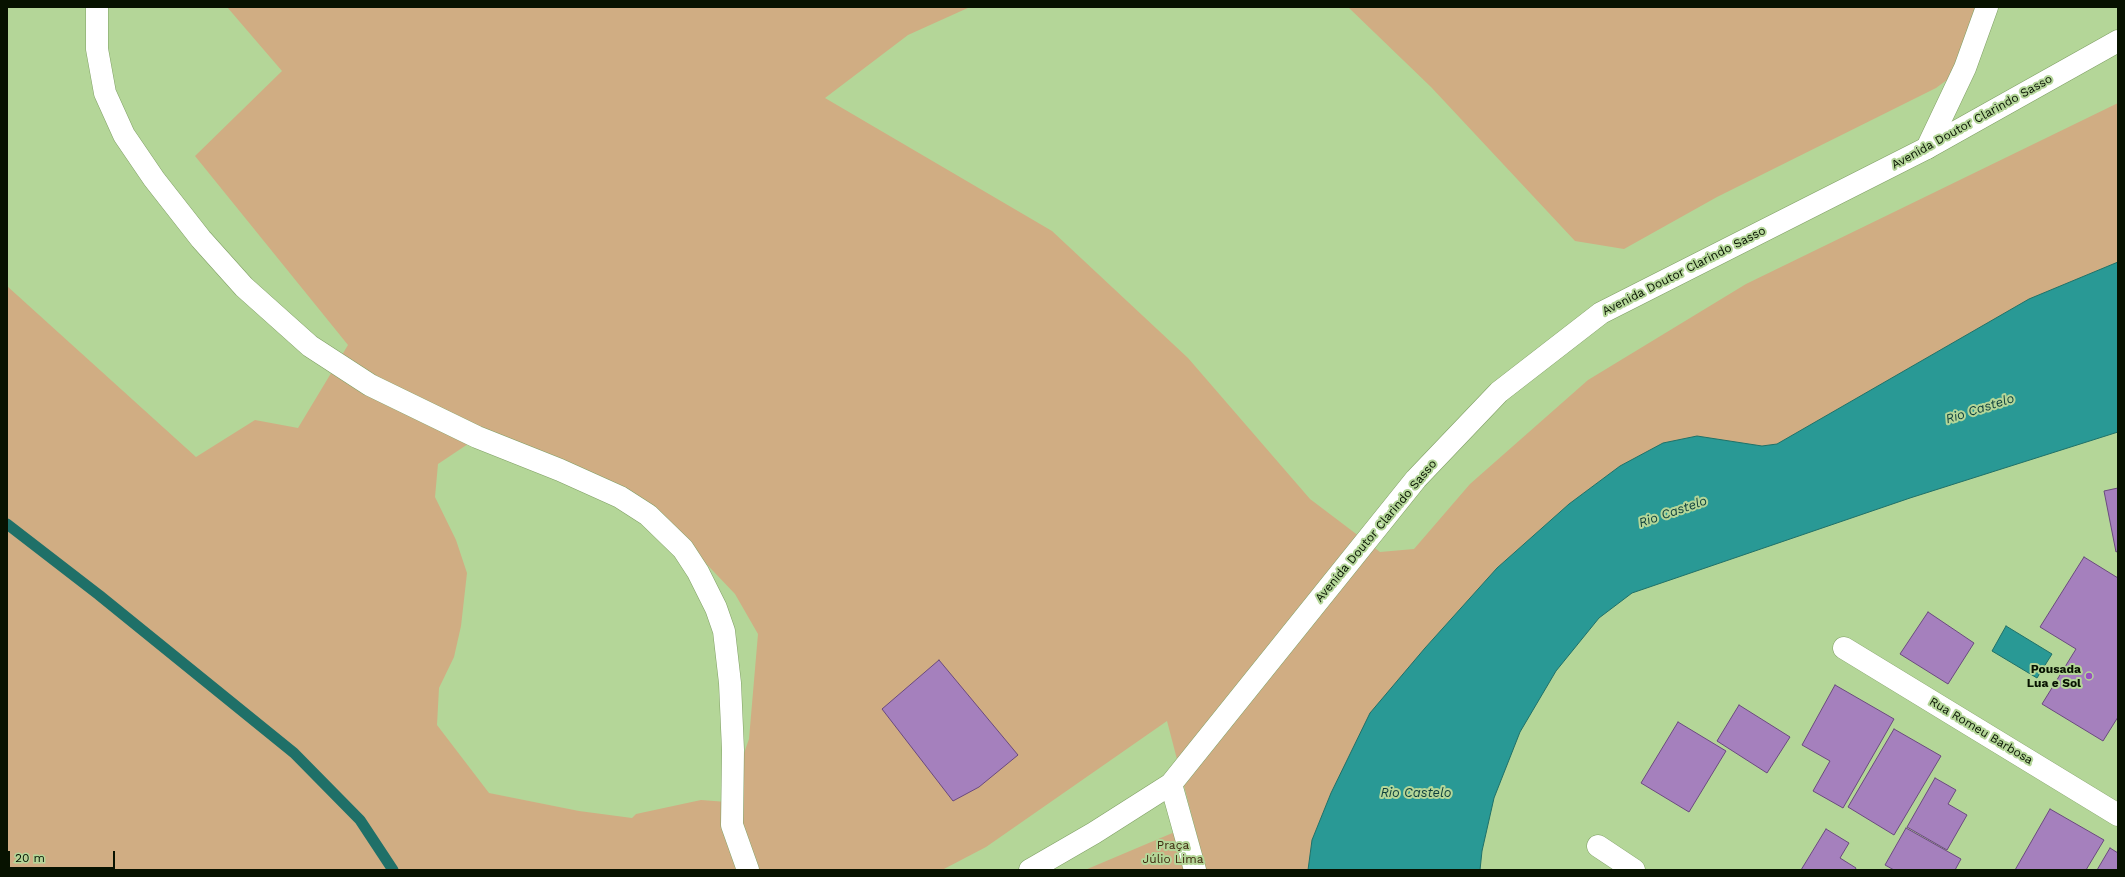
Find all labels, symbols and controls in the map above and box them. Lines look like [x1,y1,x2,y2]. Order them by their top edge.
street label: Avenida Doutor Clarindo Sasso [1889,72,2055,172]
street label: Avenida Doutor Clarindo Sasso [1600,223,1768,319]
water label: Rio Castelo [1944,391,2016,427]
street label: Avenida Doutor Clarindo Sasso [1312,457,1440,605]
water label: Rio Castelo [1637,493,1709,531]
place label: Pousada Lua e Sol [2027,662,2081,690]
marker: Pousada Lua e Sol [2084,671,2094,681]
street label: Rua Romeu Barbosa [1927,694,2035,768]
water label: Rio Castelo [1380,785,1452,801]
park label: Praça Júlio Lima [1143,838,1203,866]
scale bar [10,843,117,869]
text: 20 m [15,851,45,865]

